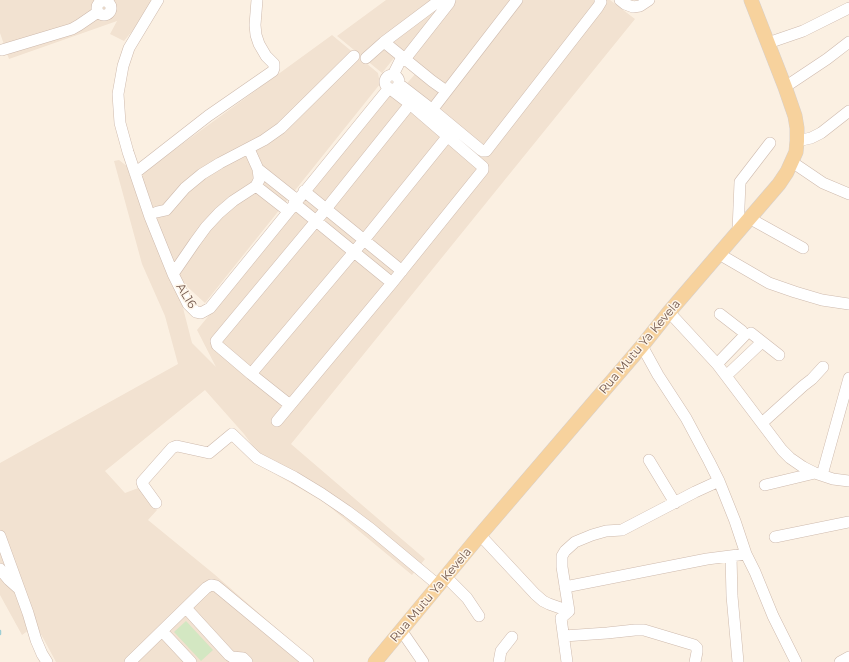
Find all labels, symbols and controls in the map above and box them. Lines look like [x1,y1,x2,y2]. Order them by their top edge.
street label: AL16 [173,281,199,311]
street label: Rua Mutu Ya Kevela [596,297,684,397]
street label: Rua Mutu Ya Kevela [387,545,475,645]

